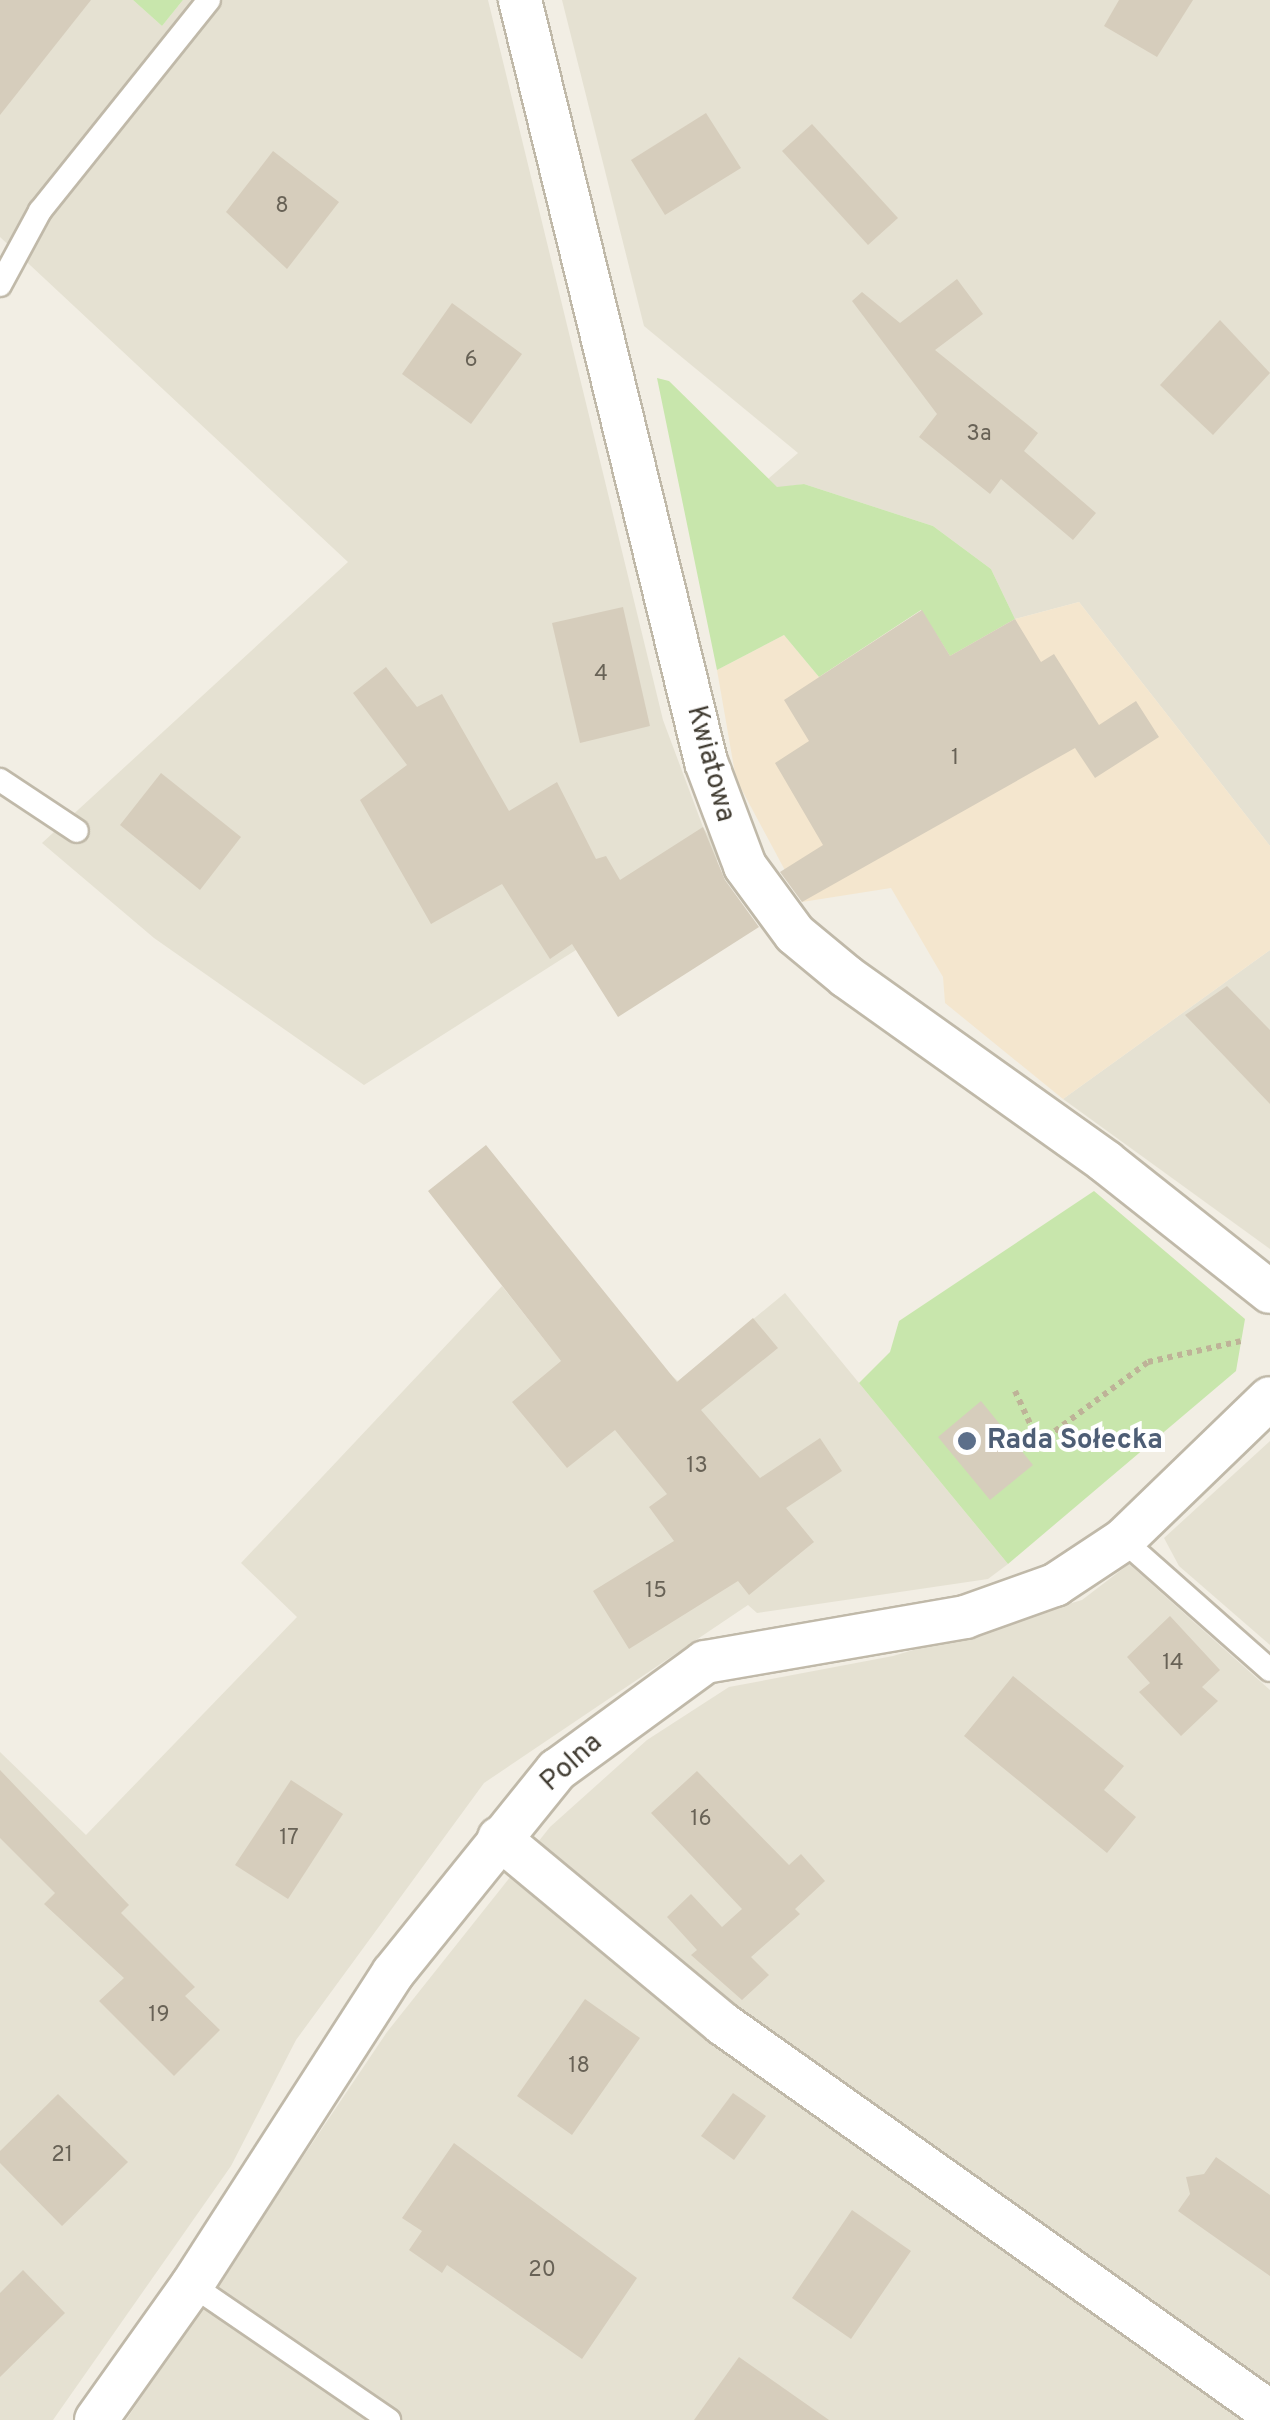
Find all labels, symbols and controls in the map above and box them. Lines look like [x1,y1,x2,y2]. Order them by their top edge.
house number: 8 [275,194,289,220]
house number: 6 [464,348,478,374]
house number: 3a [966,422,992,448]
house number: 4 [594,662,608,688]
street label: Kwiatowa [678,702,742,826]
house number: 1 [951,746,959,772]
place label: Rada Sołecka [987,1424,1163,1458]
marker: Rada Sołecka [956,1430,978,1452]
house number: 13 [686,1454,708,1480]
house number: 15 [645,1579,667,1605]
house number: 14 [1162,1651,1184,1677]
street label: Polna [534,1727,610,1799]
house number: 16 [690,1807,712,1833]
house number: 17 [279,1826,299,1852]
house number: 19 [148,2003,170,2029]
house number: 18 [568,2054,590,2080]
house number: 21 [51,2143,73,2169]
house number: 20 [528,2258,556,2284]

